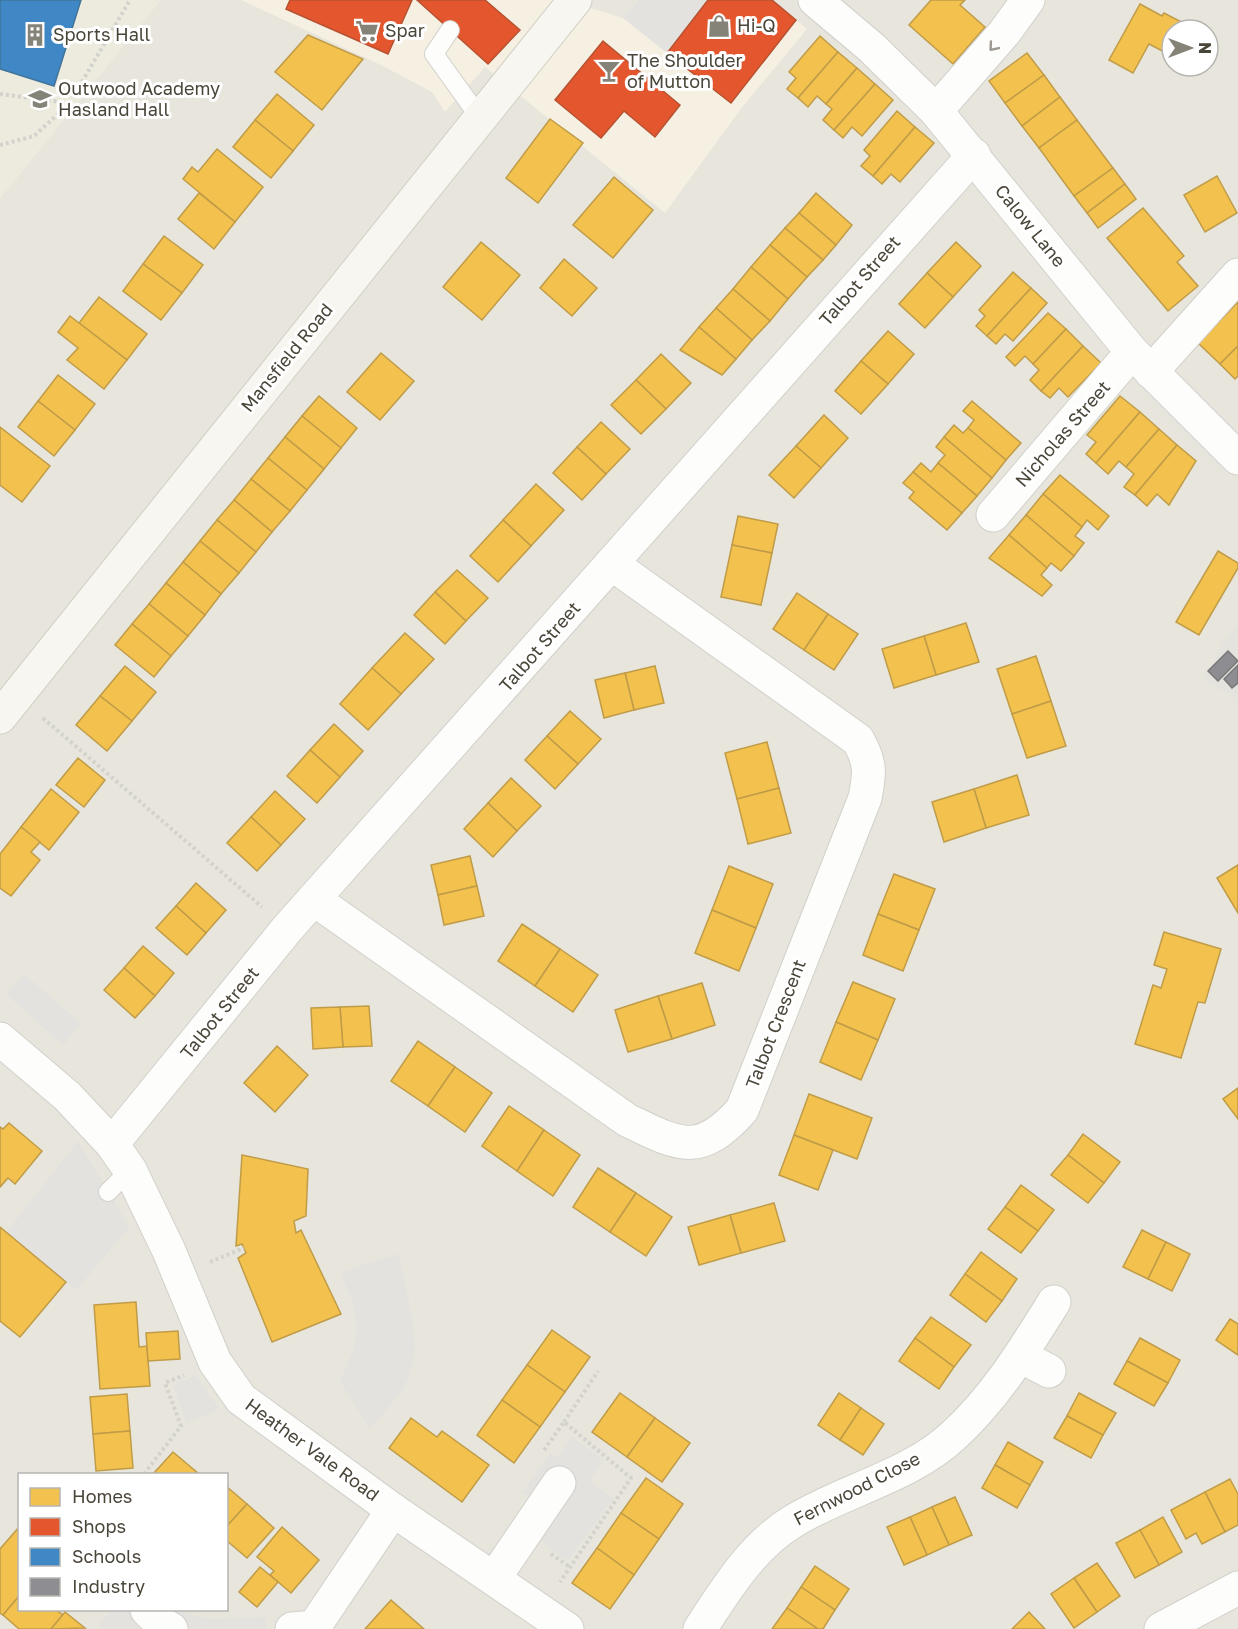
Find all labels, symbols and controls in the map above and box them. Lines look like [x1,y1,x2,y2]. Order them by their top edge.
shop icon: Hi-Q [706,13,732,39]
place label: Hi-Q [737,14,776,36]
supermarket icon: Spar [354,18,380,44]
north arrow [1160,18,1220,78]
place label: Spar [385,19,425,41]
building icon: Sports Hall [22,22,48,48]
place label: Sports Hall [53,23,151,45]
one-way arrow [989,40,1000,51]
text: N [1195,42,1215,54]
place label: The Shoulder of Mutton [627,49,743,92]
bar icon: The Shoulder of Mutton [596,58,622,84]
place label: Outwood Academy Hasland Hall [58,77,220,120]
school or university icon: Outwood Academy Hasland Hall [27,86,53,112]
street label: Calow Lane [991,180,1071,271]
street label: Talbot Street [814,231,904,330]
street label: Mansfield Road [236,299,337,416]
street label: Nicholas Street [1010,376,1114,491]
street label: Talbot Street [494,597,584,696]
street label: Talbot Crescent [740,956,810,1091]
street label: Talbot Street [175,962,263,1063]
street label: Heather Vale Road [241,1393,384,1505]
street label: Fernwood Close [790,1447,923,1529]
legend [18,1473,228,1611]
text: Homes [72,1485,132,1507]
text: Shops [72,1515,126,1537]
text: Schools [72,1545,141,1567]
text: Industry [72,1575,145,1597]

